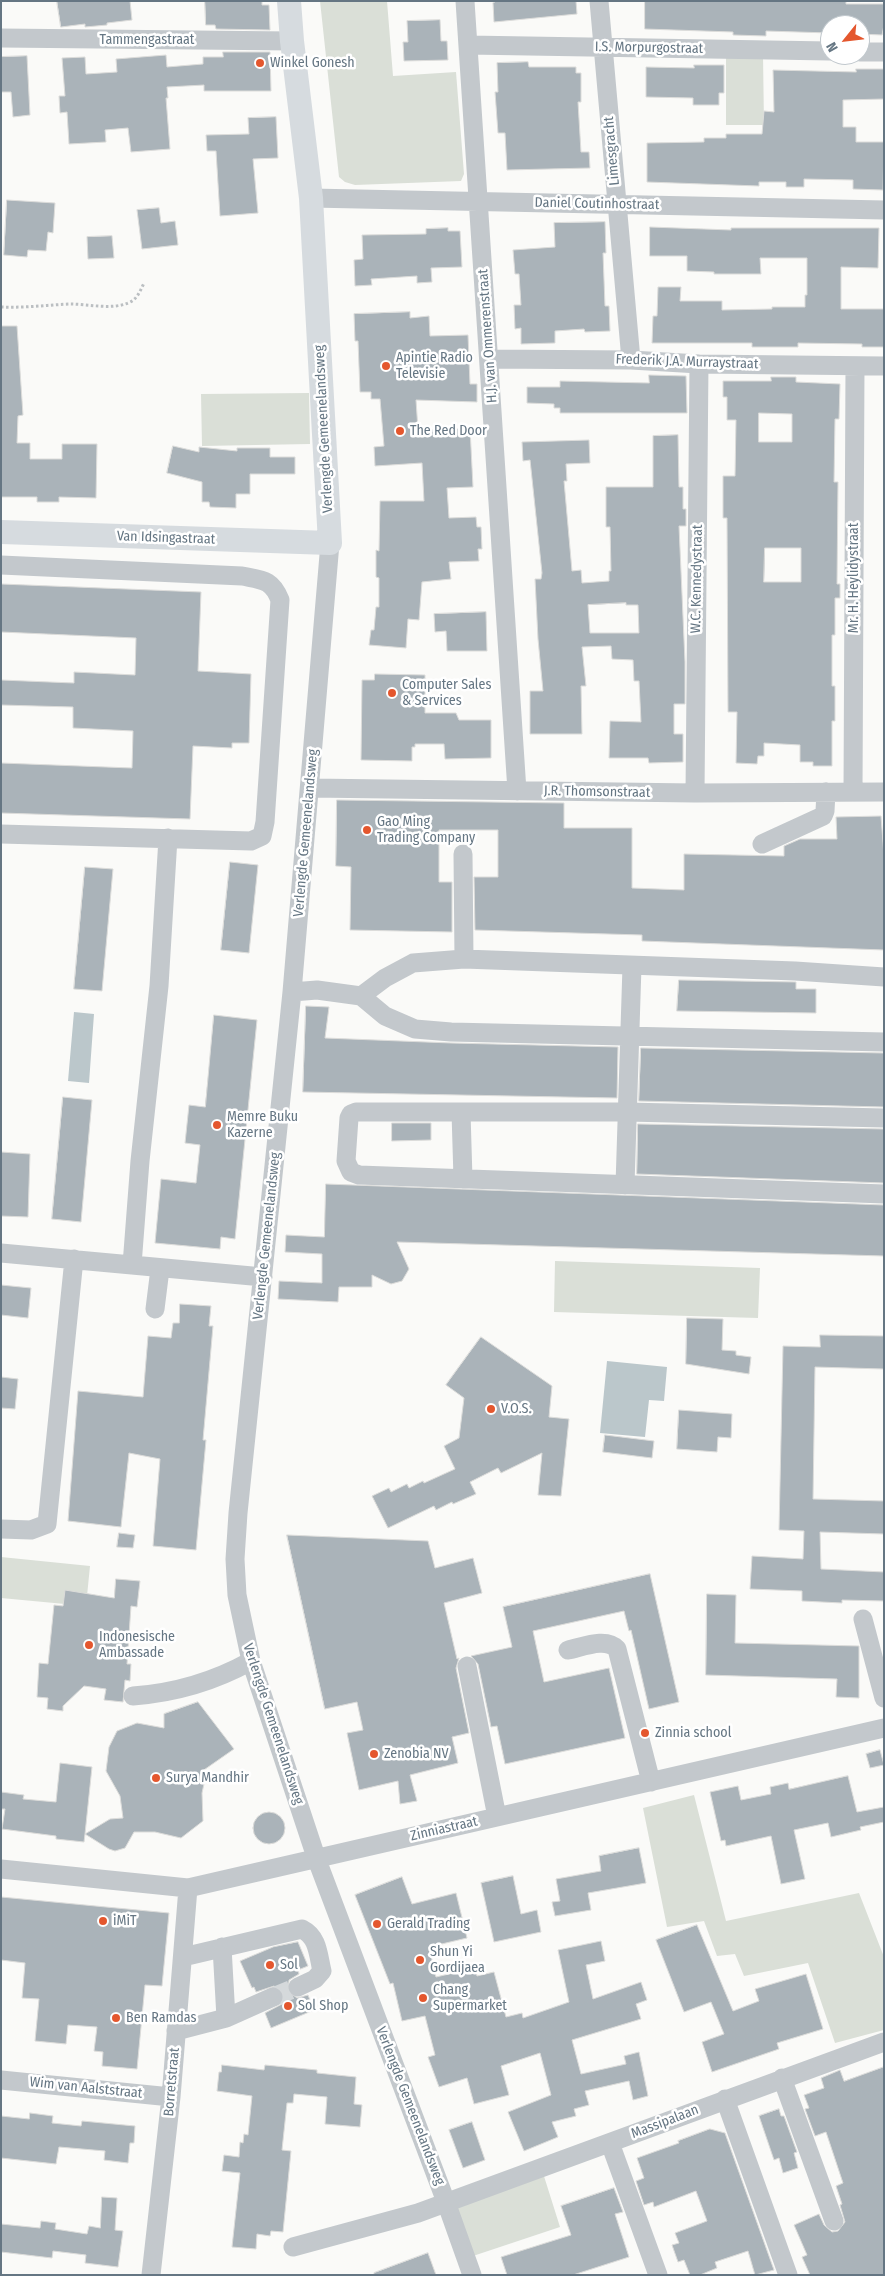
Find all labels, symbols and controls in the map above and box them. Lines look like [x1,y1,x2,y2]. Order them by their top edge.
north arrow [820,15,870,65]
street label: Tammengastraat [100,32,194,48]
street label: I.S. Morpurgostraat [595,39,703,57]
text: N [823,39,842,55]
place label: Winkel Gonesh [270,55,355,71]
marker: Winkel Gonesh [254,57,266,69]
street label: Limesgracht [601,116,623,186]
street label: Daniel Coutinhostraat [535,195,659,213]
street label: H.J. van Ommerenstraat [475,268,501,404]
street label: Verlengde Gemeenelandsweg [311,345,337,513]
place label: Apintie Radio Televisie [396,350,473,382]
street label: Frederik J.A. Murraystraat [615,351,759,373]
marker: Apintie Radio Televisie [380,360,392,372]
place label: The Red Door [410,423,487,439]
marker: The Red Door [394,425,406,437]
street label: Mr. H. Heylidystraat [846,523,862,633]
street label: W.C. Kennedystraat [688,524,706,634]
street label: Van Idsingastraat [117,528,215,548]
place label: Computer Sales & Services [402,677,491,710]
marker: Computer Sales & Services [386,687,398,699]
street label: Verlengde Gemeenelandsweg [290,748,322,918]
street label: J.R. Thomsonstraat [544,783,650,801]
place label: Gao Ming Trading Company [377,814,475,846]
marker: Gao Ming Trading Company [361,824,373,836]
place label: Memre Buku Kazerne [227,1109,298,1142]
marker: Memre Buku Kazerne [211,1119,223,1131]
street label: Verlengde Gemeenelandsweg [250,1151,284,1321]
place label: V.O.S. [501,1401,532,1417]
marker: V.O.S. [485,1403,497,1415]
place label: Indonesische Ambassade [99,1629,175,1661]
marker: Indonesische Ambassade [83,1639,95,1651]
street label: Verlengde Gemeenelandsweg [239,1641,307,1807]
place label: Zinnia school [655,1725,731,1741]
marker: Zinnia school [639,1727,651,1739]
place label: Zenobia NV [384,1746,449,1762]
marker: Zenobia NV [368,1748,380,1760]
place label: Surya Mandhir [166,1770,249,1786]
marker: Surya Mandhir [150,1772,162,1784]
street label: Zinniastraat [409,1813,479,1845]
place label: iMiT [113,1913,136,1929]
marker: iMiT [97,1915,109,1927]
place label: Gerald Trading [387,1916,470,1932]
marker: Gerald Trading [371,1918,383,1930]
place label: Shun Yi Gordijaea [430,1944,485,1976]
marker: Shun Yi Gordijaea [414,1954,426,1966]
place label: Sol [280,1957,298,1973]
marker: Sol [264,1959,276,1971]
place label: Chang Supermarket [433,1982,507,2014]
marker: Chang Supermarket [417,1992,429,2004]
place label: Sol Shop [298,1998,348,2014]
marker: Sol Shop [282,2000,294,2012]
place label: Ben Ramdas [126,2010,197,2026]
marker: Ben Ramdas [110,2012,122,2024]
street label: Verlengde Gemeenelandsweg [372,2024,448,2188]
street label: Borretstraat [161,2047,183,2117]
street label: Wim van Aalststraat [29,2074,143,2102]
street label: Massipalaan [629,2101,701,2143]

